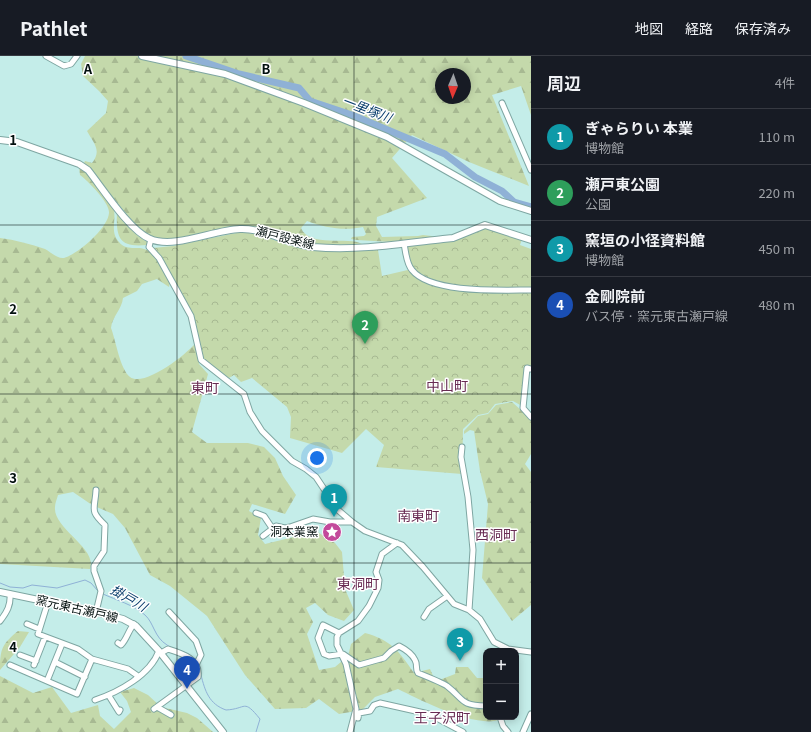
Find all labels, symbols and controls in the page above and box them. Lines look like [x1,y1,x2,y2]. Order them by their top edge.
text: Pathlet [20,14,87,41]
text: 地図 [635,18,663,38]
text: 経路 [685,18,713,38]
text: 保存済み [735,18,791,38]
text: A [83,59,93,78]
text: B [262,59,271,78]
north arrow [435,68,471,104]
text: 周辺 [547,70,581,95]
text: 4件 [775,73,795,92]
water label: 一里塚川 [339,90,397,127]
text: ぎゃらりい 本業 [585,117,693,138]
text: 1 [556,127,564,146]
text: 110 m [758,127,795,146]
text: 1 [9,130,17,149]
text: 博物館 [585,138,624,157]
text: 瀬戸東公園 [585,173,660,194]
text: 2 [556,183,564,202]
text: 220 m [758,183,795,202]
text: 公園 [585,194,611,213]
street label: 瀬戸設楽線 [254,221,317,252]
text: 窯垣の小径資料館 [585,229,705,250]
text: 3 [556,239,564,258]
text: 450 m [758,239,795,258]
text: 博物館 [585,250,624,269]
text: 金剛院前 [585,285,645,306]
text: 4 [556,295,564,314]
text: 480 m [758,295,795,314]
text: 2 [9,299,17,318]
text: バス停 · 窯元東古瀬戸線 [585,306,728,325]
pin: 2 [352,311,378,344]
district label: 中山町 [426,375,468,395]
district label: 東町 [191,377,219,397]
your location [307,448,327,468]
text: 3 [9,468,17,487]
pin: 1 [321,484,347,517]
district label: 南東町 [397,505,439,525]
place icon: 洞本業窯 [321,521,343,543]
place label: 洞本業窯 [270,522,318,539]
district label: 西洞町 [475,524,517,544]
district label: 東洞町 [337,573,379,593]
water label: 掛戸川 [108,580,153,617]
street label: 窯元東古瀬戸線 [34,590,120,625]
pin: 3 [447,628,473,661]
text: 4 [9,637,17,656]
map controls [483,648,519,720]
button: + [483,648,519,684]
pin: 4 [174,656,200,689]
button: − [483,684,519,720]
district label: 王子沢町 [414,707,470,727]

